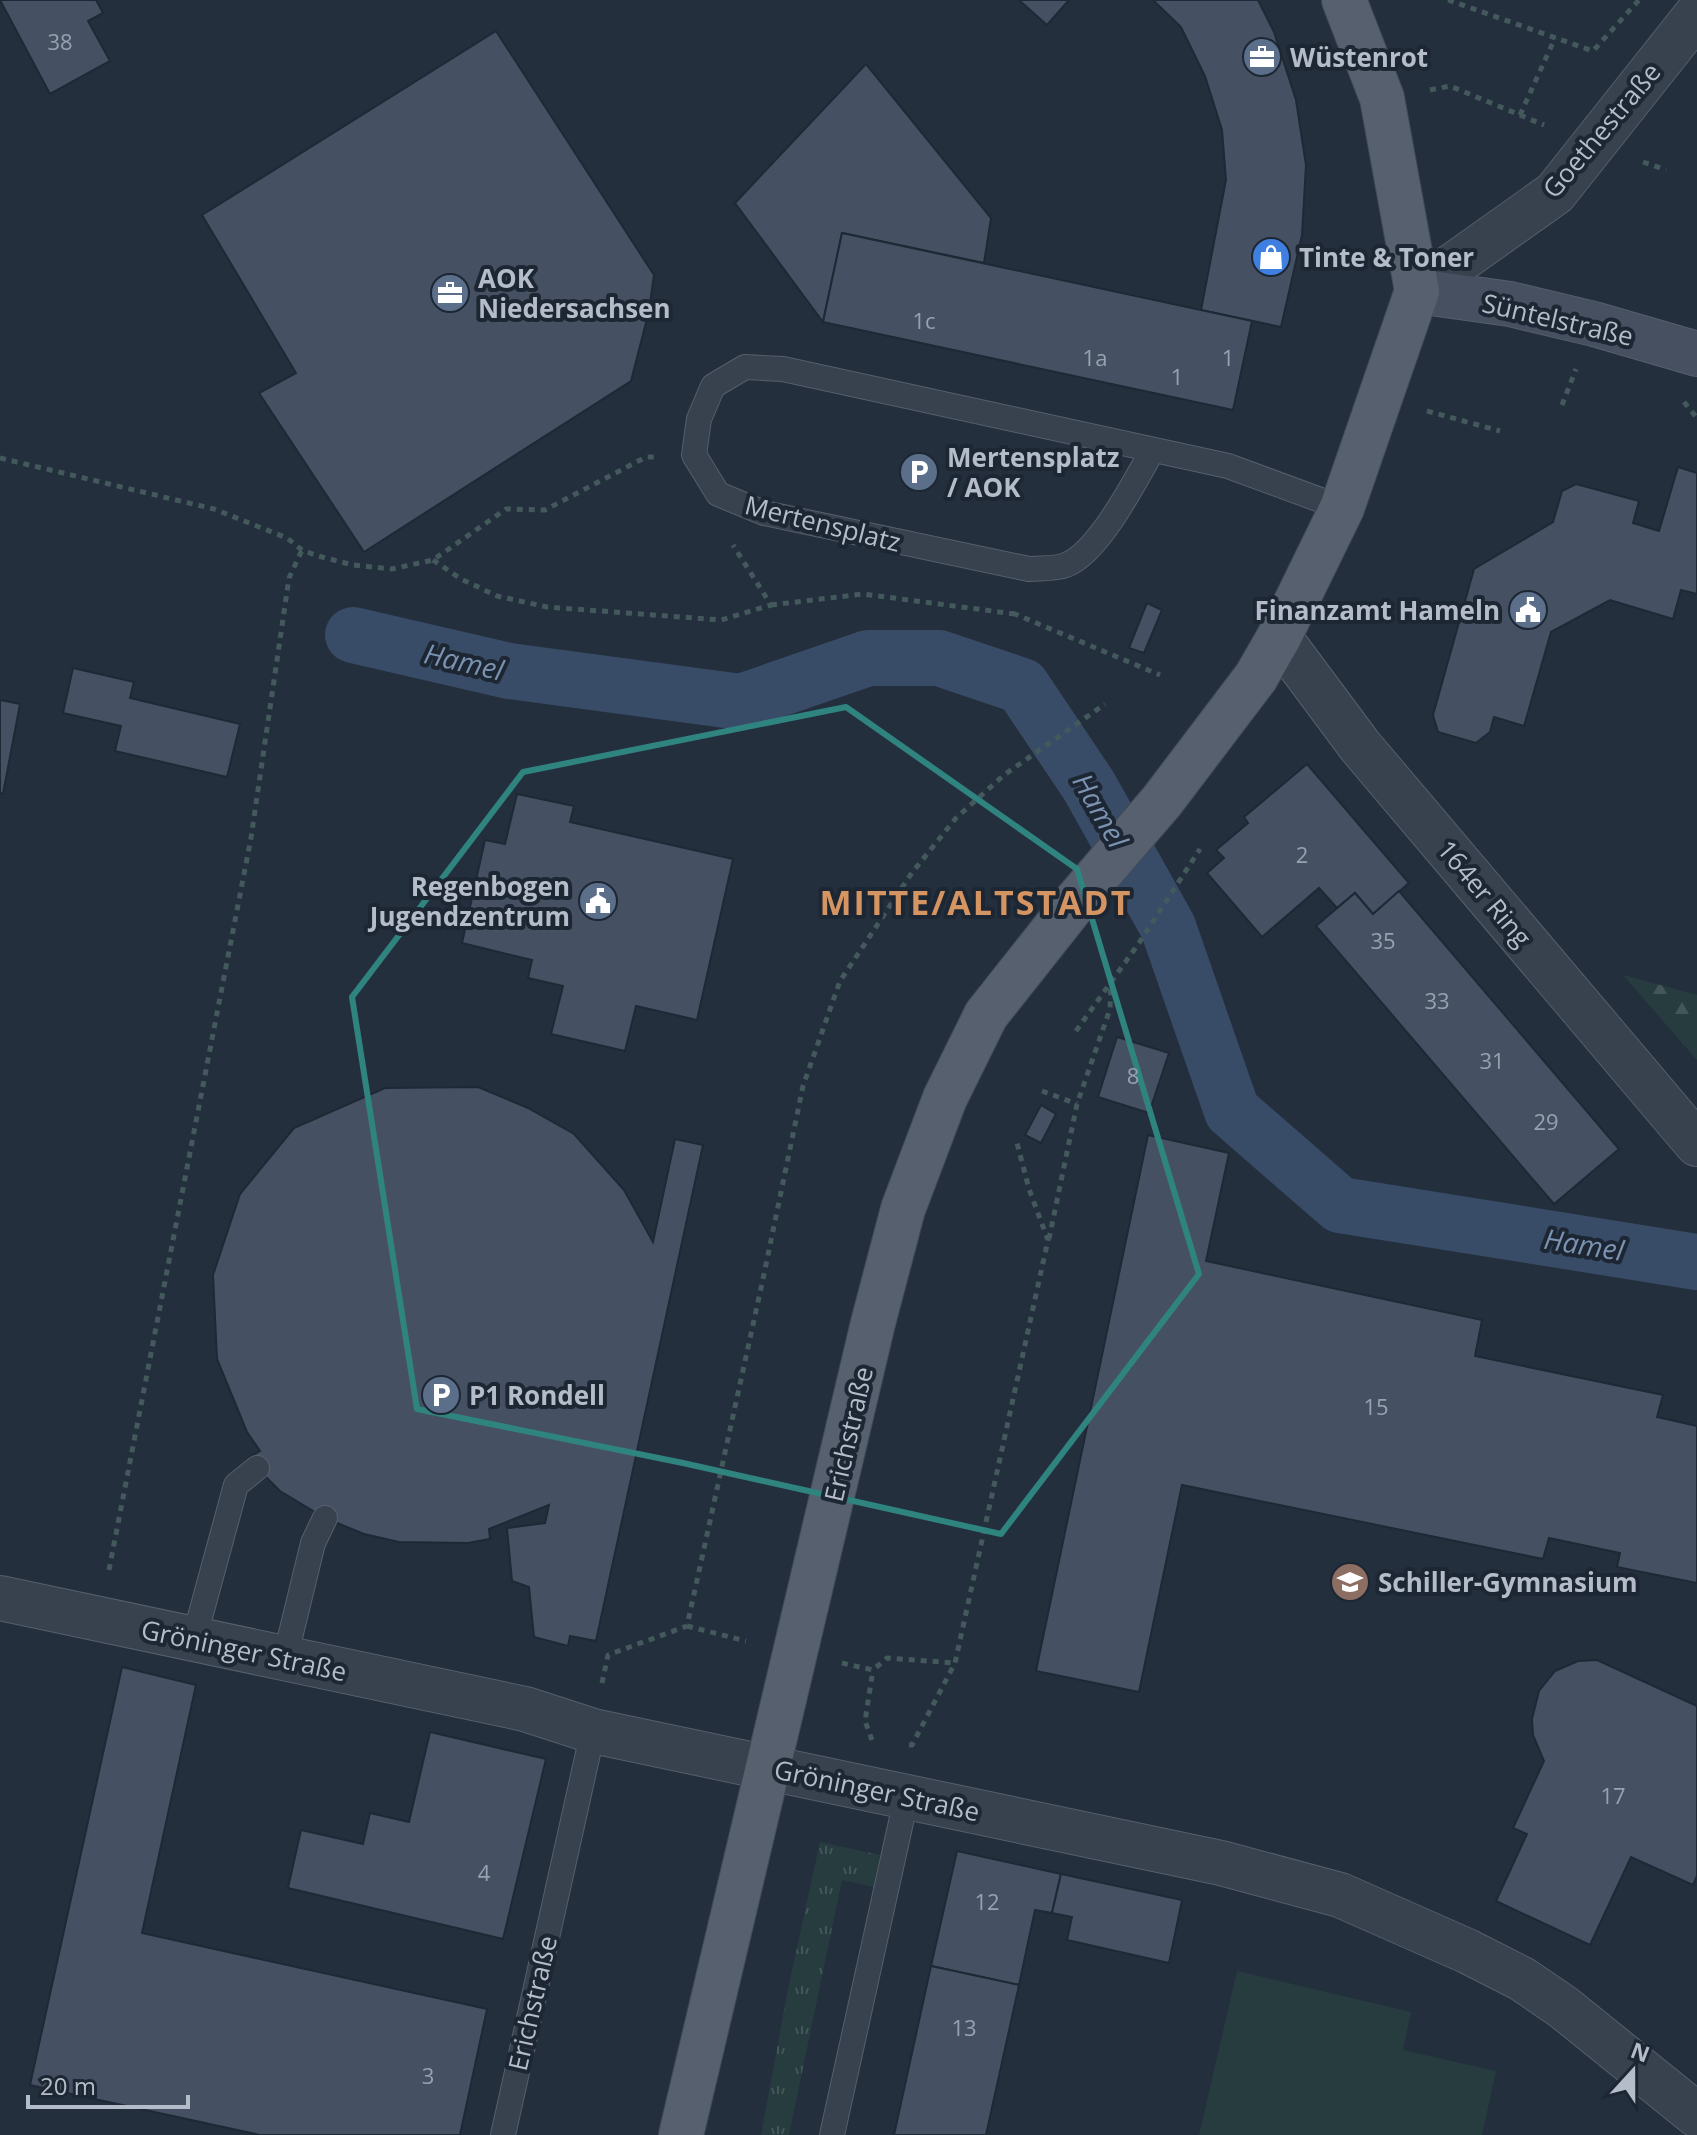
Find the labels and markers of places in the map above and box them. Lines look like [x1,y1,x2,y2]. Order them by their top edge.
office icon: Wüstenrot [1241,36,1283,78]
place label: Wüstenrot [1290,39,1428,75]
shop icon: Tinte & Toner [1250,236,1292,278]
place label: Tinte & Toner [1299,239,1474,275]
place label: AOK Niedersachsen [478,260,671,326]
office icon: AOK Niedersachsen [429,272,471,314]
place label: Mertensplatz / AOK [947,439,1119,505]
parking icon: Mertensplatz / AOK [898,451,940,493]
public building icon: Finanzamt Hameln [1507,589,1549,631]
place label: Finanzamt Hameln [1254,592,1500,628]
place label: Regenbogen Jugendzentrum [368,868,570,934]
public building icon: Regenbogen Jugendzentrum [577,880,619,922]
parking icon: P1 Rondell [420,1374,462,1416]
place label: P1 Rondell [469,1377,605,1413]
school or university icon: Schiller-Gymnasium [1329,1561,1371,1603]
place label: Schiller-Gymnasium [1378,1564,1638,1600]

